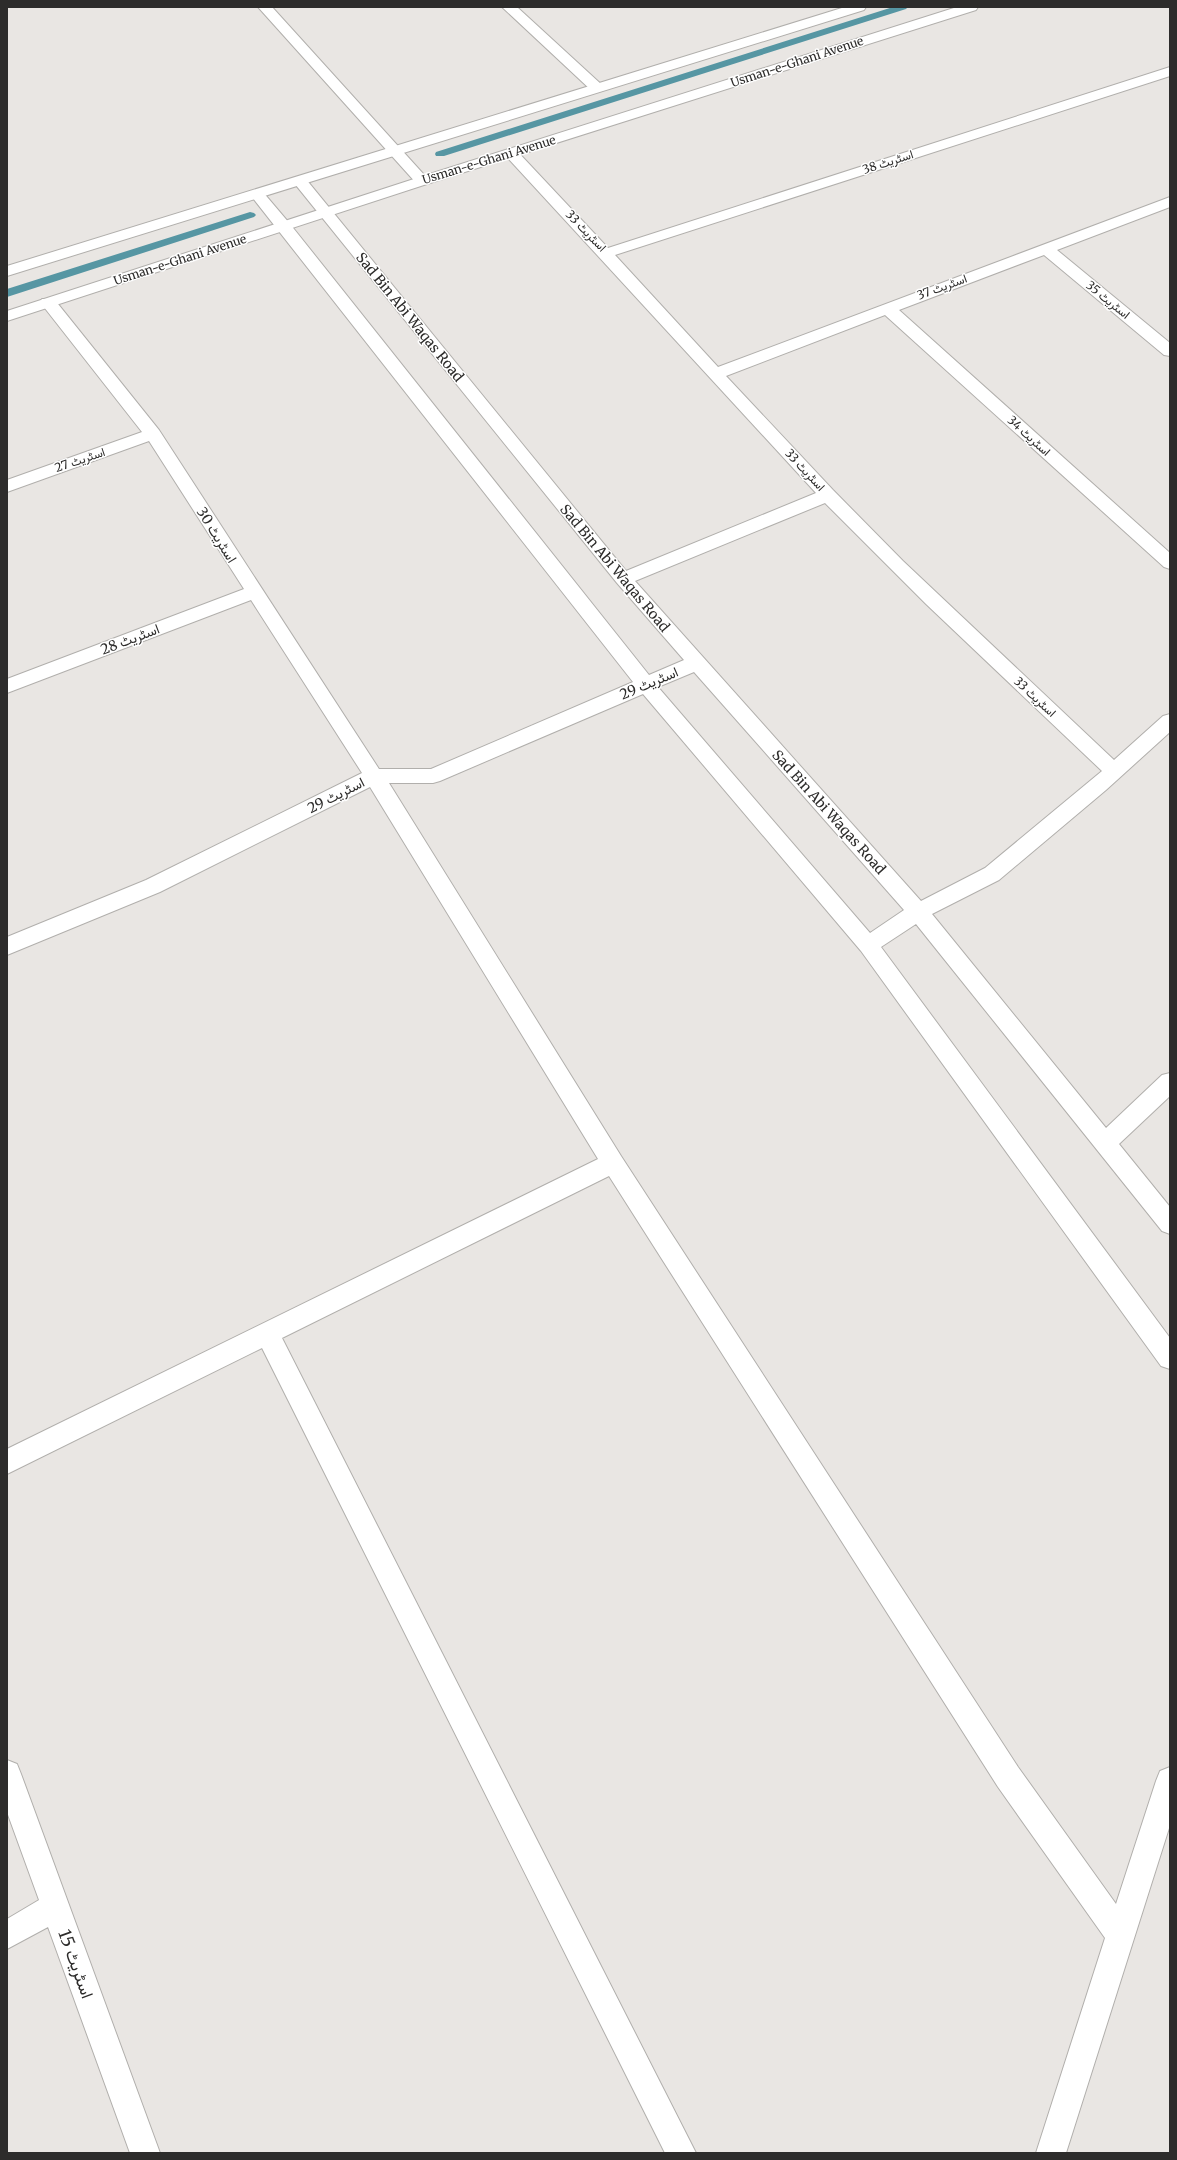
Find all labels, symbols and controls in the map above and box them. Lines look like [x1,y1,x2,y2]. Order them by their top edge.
street label: Usman-e-Ghani Avenue [728,33,865,90]
street label: Usman-e-Ghani Avenue [420,132,557,187]
street label: اسٹریٹ 38 [861,146,915,178]
street label: اسٹریٹ 33 [562,207,610,255]
street label: Usman-e-Ghani Avenue [111,231,248,288]
street label: Sad Bin Abi Waqas Road [352,249,468,386]
street label: اسٹریٹ 37 [915,271,969,303]
street label: اسٹریٹ 35 [1083,277,1133,323]
street label: اسٹریٹ 34 [1004,412,1054,460]
street label: اسٹریٹ 27 [53,444,107,476]
street label: اسٹریٹ 33 [781,446,829,494]
street label: Sad Bin Abi Waqas Road [556,500,674,636]
street label: اسٹریٹ 30 [193,504,241,566]
street label: اسٹریٹ 28 [98,620,162,658]
street label: اسٹریٹ 29 [617,663,681,703]
street label: اسٹریٹ 33 [1011,673,1059,721]
street label: Sad Bin Abi Waqas Road [768,746,890,878]
street label: اسٹریٹ 29 [304,773,368,817]
street label: اسٹریٹ 15 [53,1926,99,2002]

